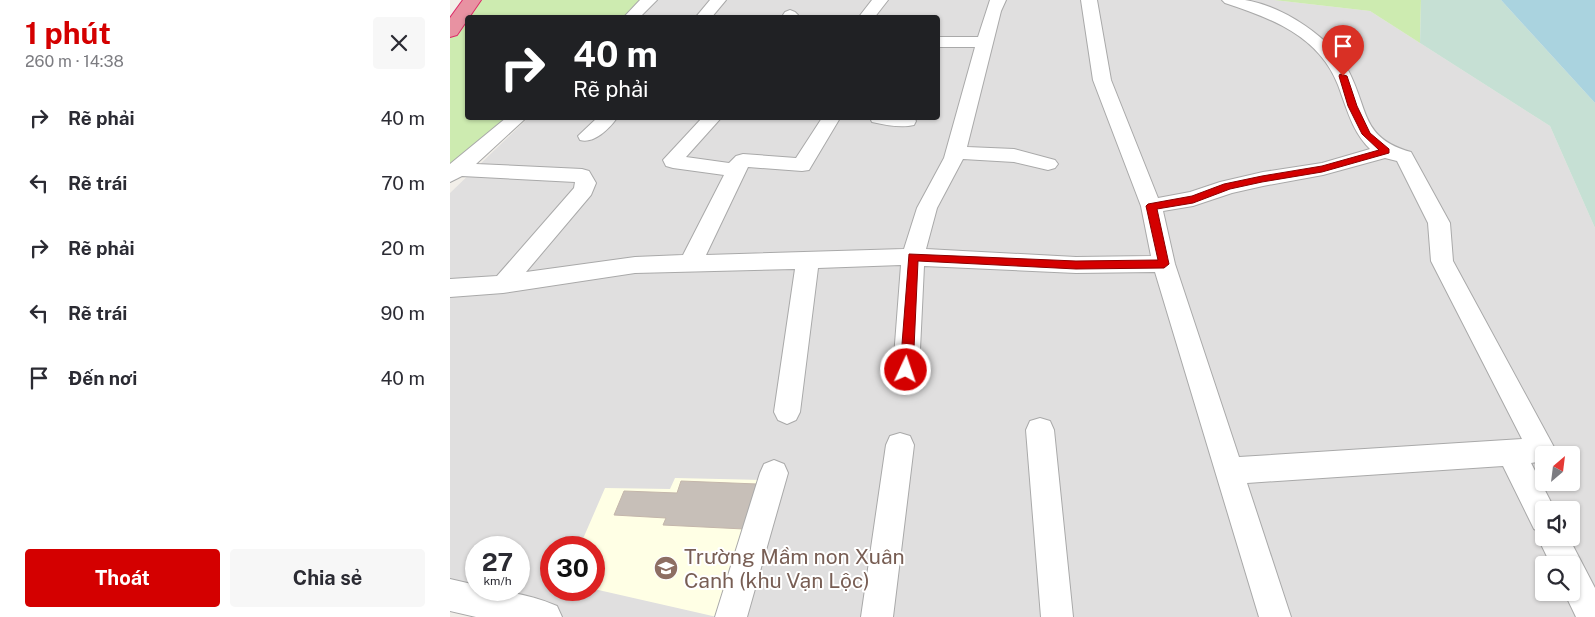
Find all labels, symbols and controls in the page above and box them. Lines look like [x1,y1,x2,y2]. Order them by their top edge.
text: 1 phút [25,15,111,51]
button: close [373,17,425,69]
pin [1322,25,1364,76]
icon: arrive [1329,32,1357,60]
text: 40 m [573,34,658,75]
icon: right [490,35,555,100]
text: 260 m · 14:38 [25,52,124,71]
text: Rẽ phải [573,76,649,102]
icon: right [25,104,53,132]
text: Rẽ phải [68,107,135,129]
text: 40 m [380,107,425,129]
icon: left [25,169,53,197]
text: Rẽ trái [68,172,127,194]
text: 70 m [381,172,425,194]
icon: right [25,234,53,262]
text: Rẽ phải [68,237,135,259]
text: 20 m [381,237,425,259]
icon: left [25,299,53,327]
text: Rẽ trái [68,302,127,324]
text: 90 m [381,302,425,324]
position arrow [879,343,931,395]
icon: arrive [25,364,53,392]
text: Đến nơi [68,367,137,389]
text: 40 m [380,367,425,389]
north arrow [1535,446,1580,491]
map controls [1535,446,1580,601]
button: sound [1535,501,1580,546]
speed limit sign: 30 [540,536,605,601]
place label: Trường Mầm non Xuân Canh (khu Vạn Lộc) [684,544,905,593]
text: 27 [482,547,513,577]
button: Thoát [25,549,220,607]
button: Chia sẻ [230,549,425,607]
school or university icon: Trường Mầm non Xuân Canh (khu Vạn Lộc) [653,555,679,581]
button: search [1535,556,1580,601]
text: km/h [483,574,512,588]

